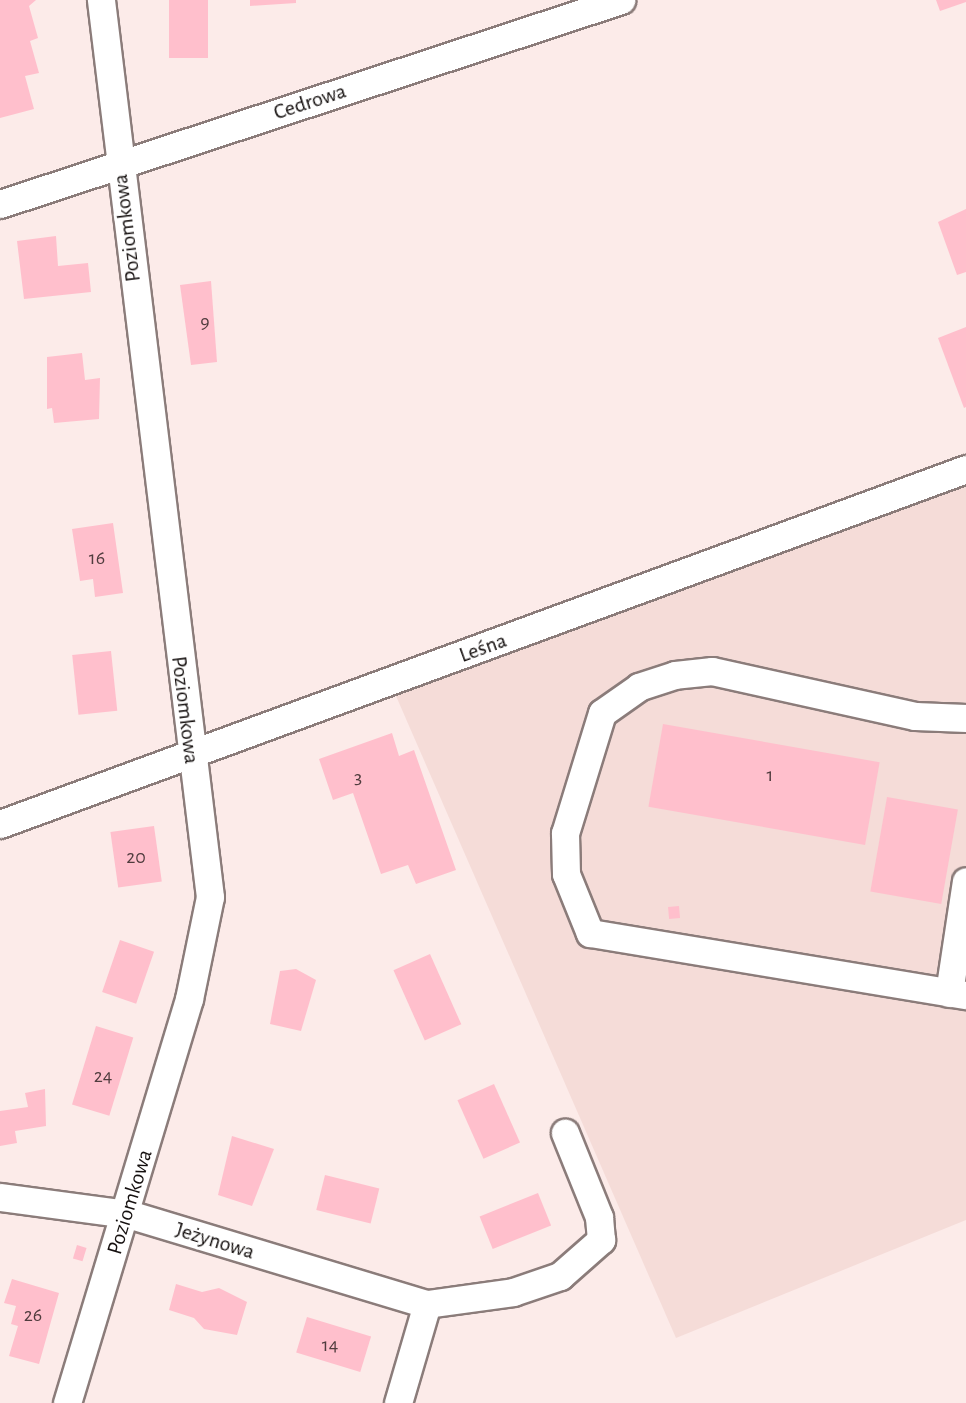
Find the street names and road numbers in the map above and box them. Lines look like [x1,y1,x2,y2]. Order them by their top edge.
street label: Cedrowa [270,78,350,126]
street label: Poziomkowa [107,173,147,283]
street label: Leśna [456,627,510,669]
street label: Poziomkowa [165,655,205,765]
street label: Poziomkowa [102,1146,158,1258]
street label: Jeżynowa [172,1216,258,1266]

